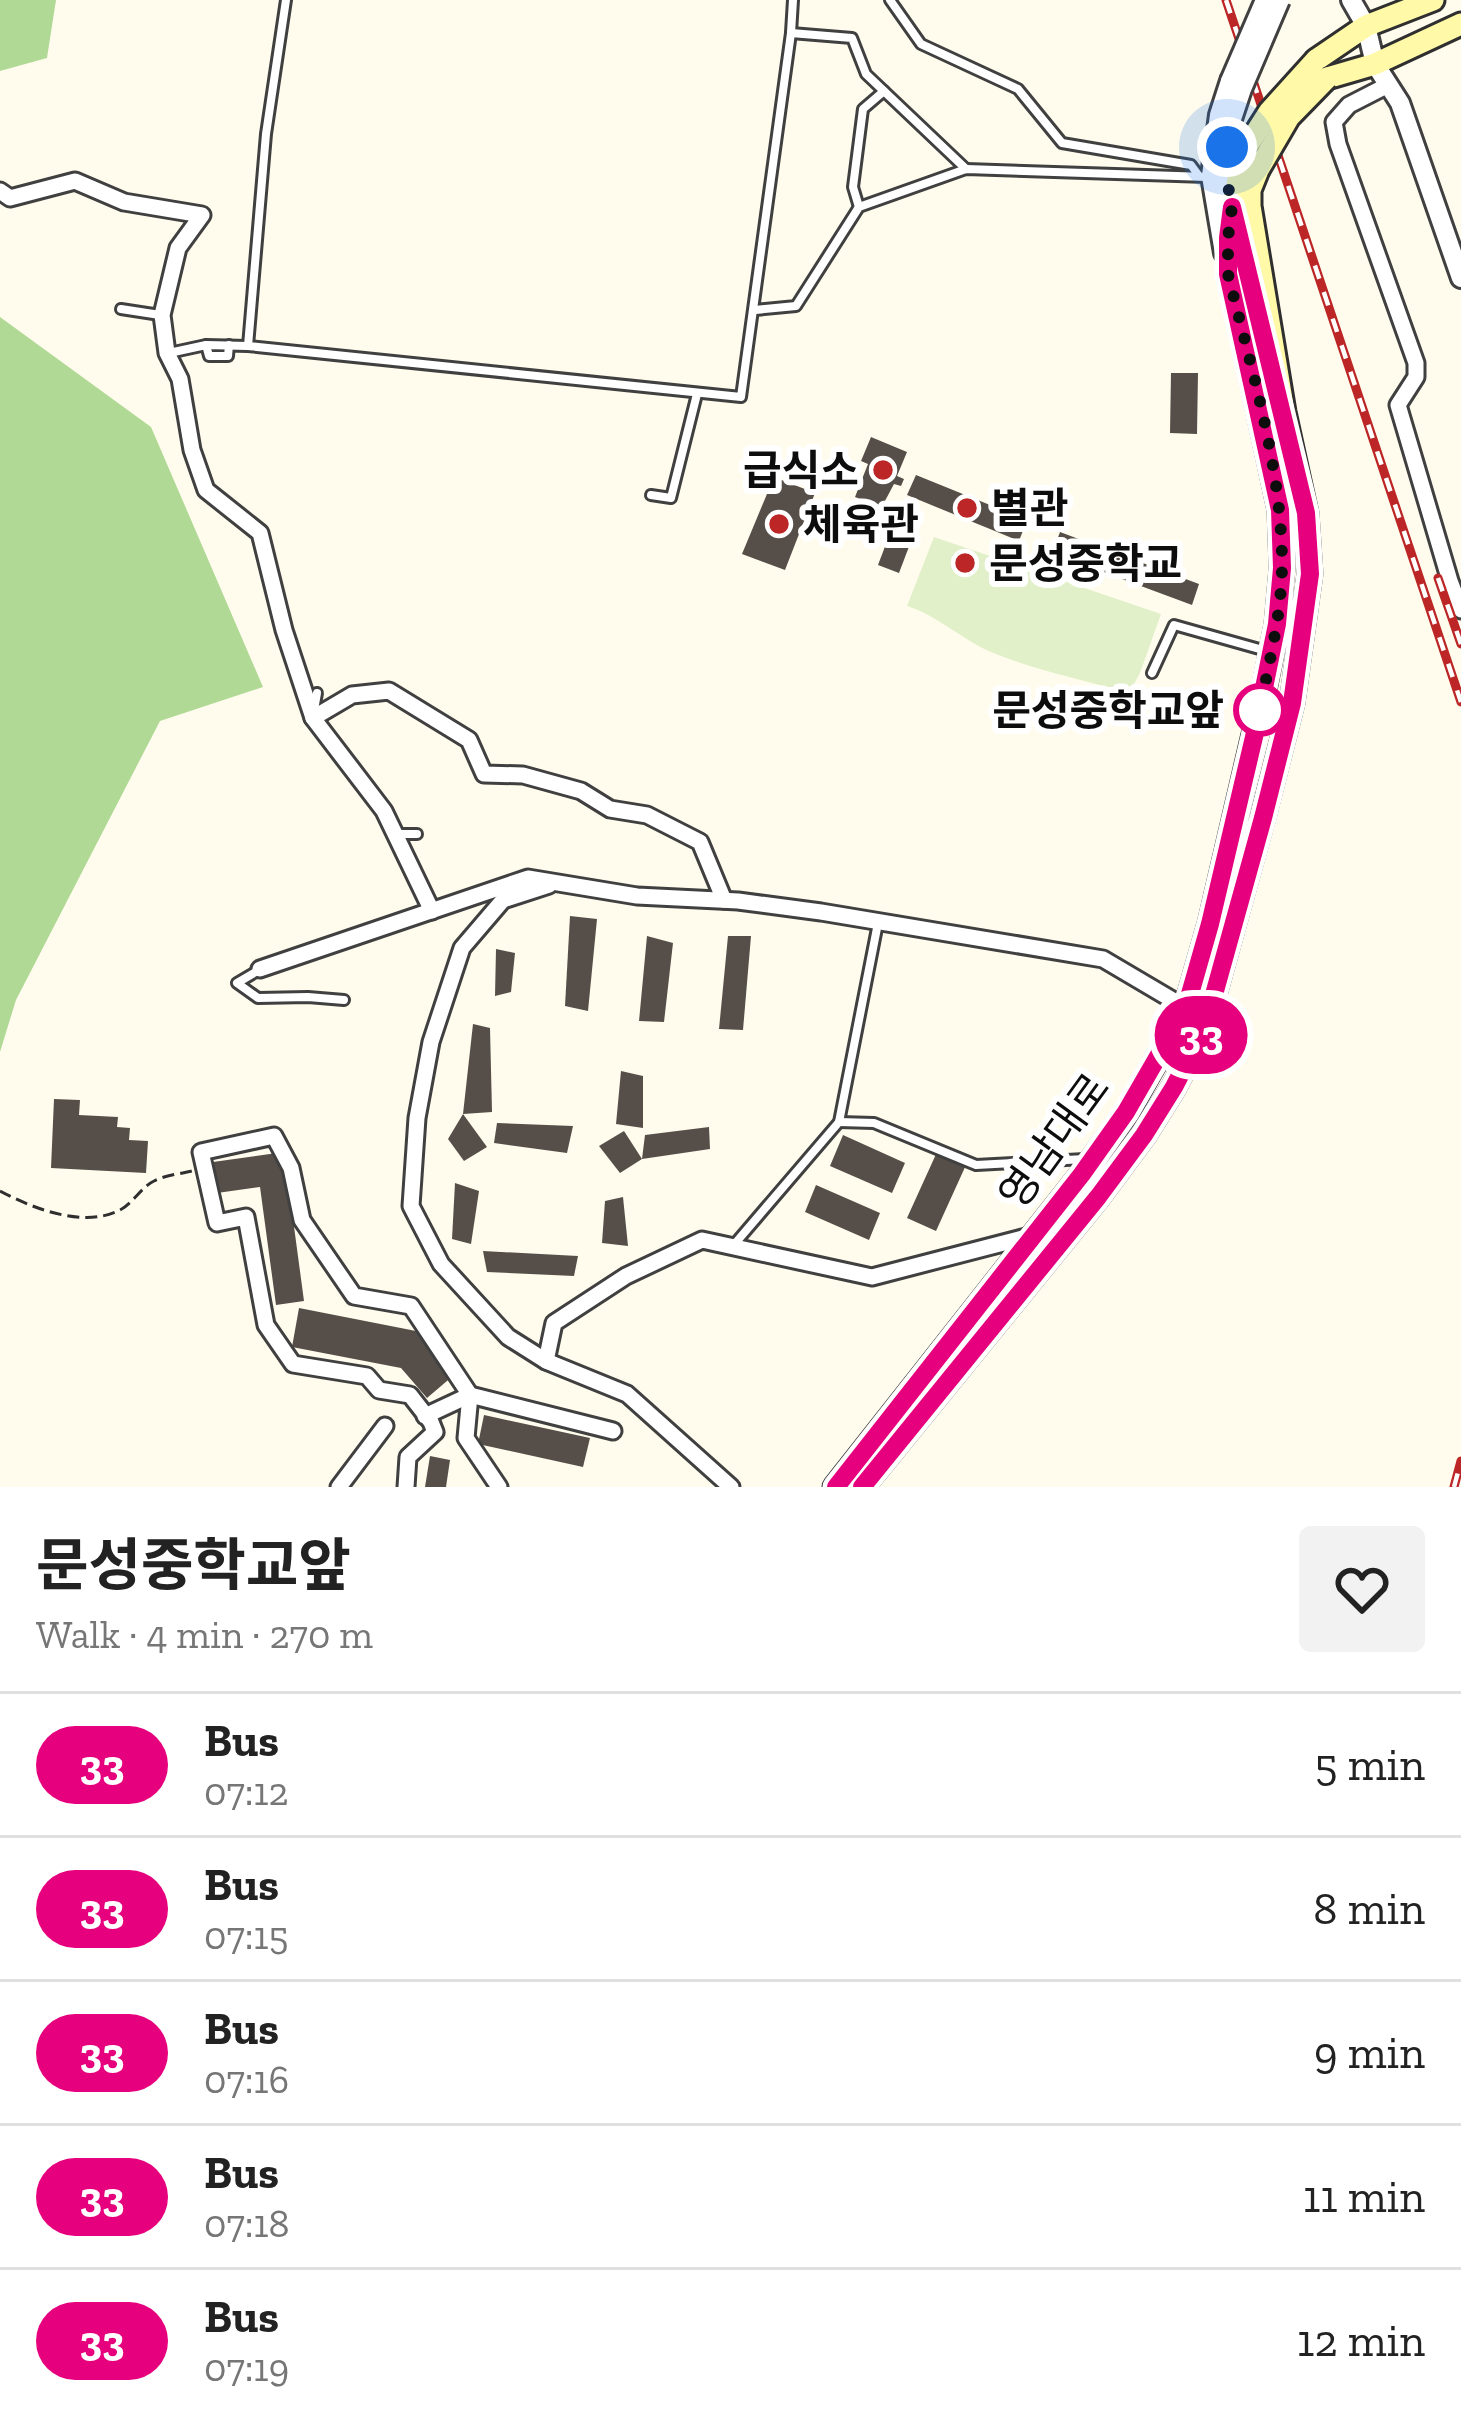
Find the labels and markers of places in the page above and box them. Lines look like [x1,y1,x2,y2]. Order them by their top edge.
place label: 급식소 [743,445,859,496]
marker: 급식소 [870,457,896,483]
place label: 별관 [991,483,1068,534]
marker: 별관 [954,495,980,521]
place label: 체육관 [803,499,919,550]
marker: 체육관 [766,511,792,537]
place label: 문성중학교 [989,538,1182,589]
marker: 문성중학교 [952,550,978,576]
place label: 문성중학교앞 [992,685,1224,736]
marker: 문성중학교앞 [1235,685,1285,735]

